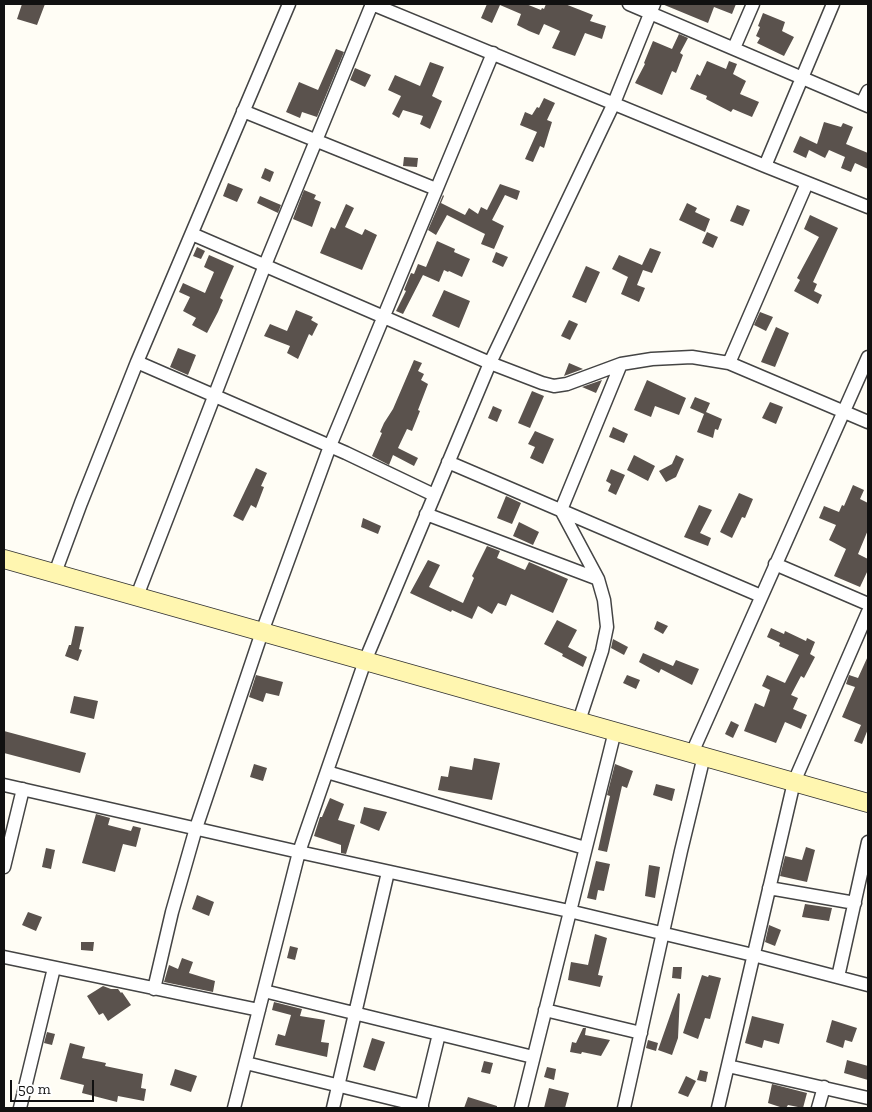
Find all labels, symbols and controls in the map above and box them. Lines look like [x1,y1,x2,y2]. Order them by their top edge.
scale bar [12,1070,96,1102]
text: 50 m [18,1080,51,1098]

